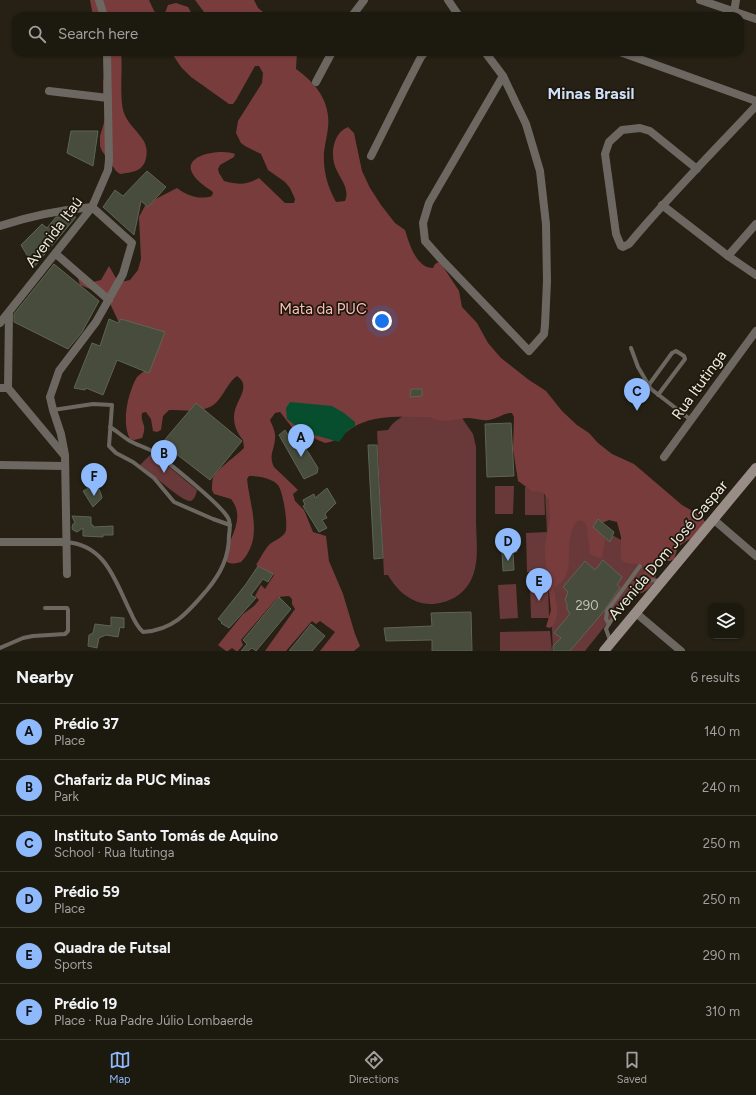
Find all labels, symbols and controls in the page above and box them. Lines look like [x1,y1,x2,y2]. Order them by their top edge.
search box [12,12,744,56]
icon: search [26,23,48,45]
text: Search here [58,25,138,43]
district label: Minas Brasil [548,84,634,103]
street label: Avenida Itaú [22,193,86,271]
park label: Mata da PUC [279,300,367,318]
your location [372,311,392,331]
street label: Rua Itutinga [668,347,730,423]
pin: C [624,378,650,411]
pin: A [288,424,314,457]
pin: B [151,440,177,473]
pin: F [81,463,107,496]
street label: Avenida Dom José Gaspar [604,477,732,623]
pin: D [495,528,521,561]
pin: E [526,568,552,601]
house number: 290 [576,598,598,613]
map controls [708,603,744,639]
button: layers [708,603,744,639]
text: Nearby [16,667,74,687]
text: 6 results [691,670,740,685]
text: Prédio 37 [54,715,119,733]
text: A [24,724,34,739]
text: 140 m [704,724,740,739]
text: Place [54,733,85,748]
text: Chafariz da PUC Minas [54,771,210,789]
text: B [25,780,33,795]
text: 240 m [702,780,740,795]
text: Park [54,789,79,804]
text: Instituto Santo Tomás de Aquino [54,827,278,845]
text: C [24,836,34,851]
text: 250 m [703,836,740,851]
text: School · Rua Itutinga [54,845,174,860]
text: Prédio 59 [54,883,120,901]
text: D [24,892,34,907]
text: 250 m [703,892,740,907]
text: Place [54,901,85,916]
text: Quadra de Futsal [54,939,171,957]
text: E [25,948,33,963]
text: 290 m [703,948,740,963]
text: Sports [54,957,93,972]
text: Prédio 19 [54,995,117,1013]
text: F [25,1004,33,1019]
text: 310 m [705,1004,740,1019]
text: Place · Rua Padre Júlio Lombaerde [54,1013,253,1028]
tab: Map [109,1049,131,1086]
tab: Directions [349,1049,399,1086]
tab: Saved [617,1049,647,1086]

